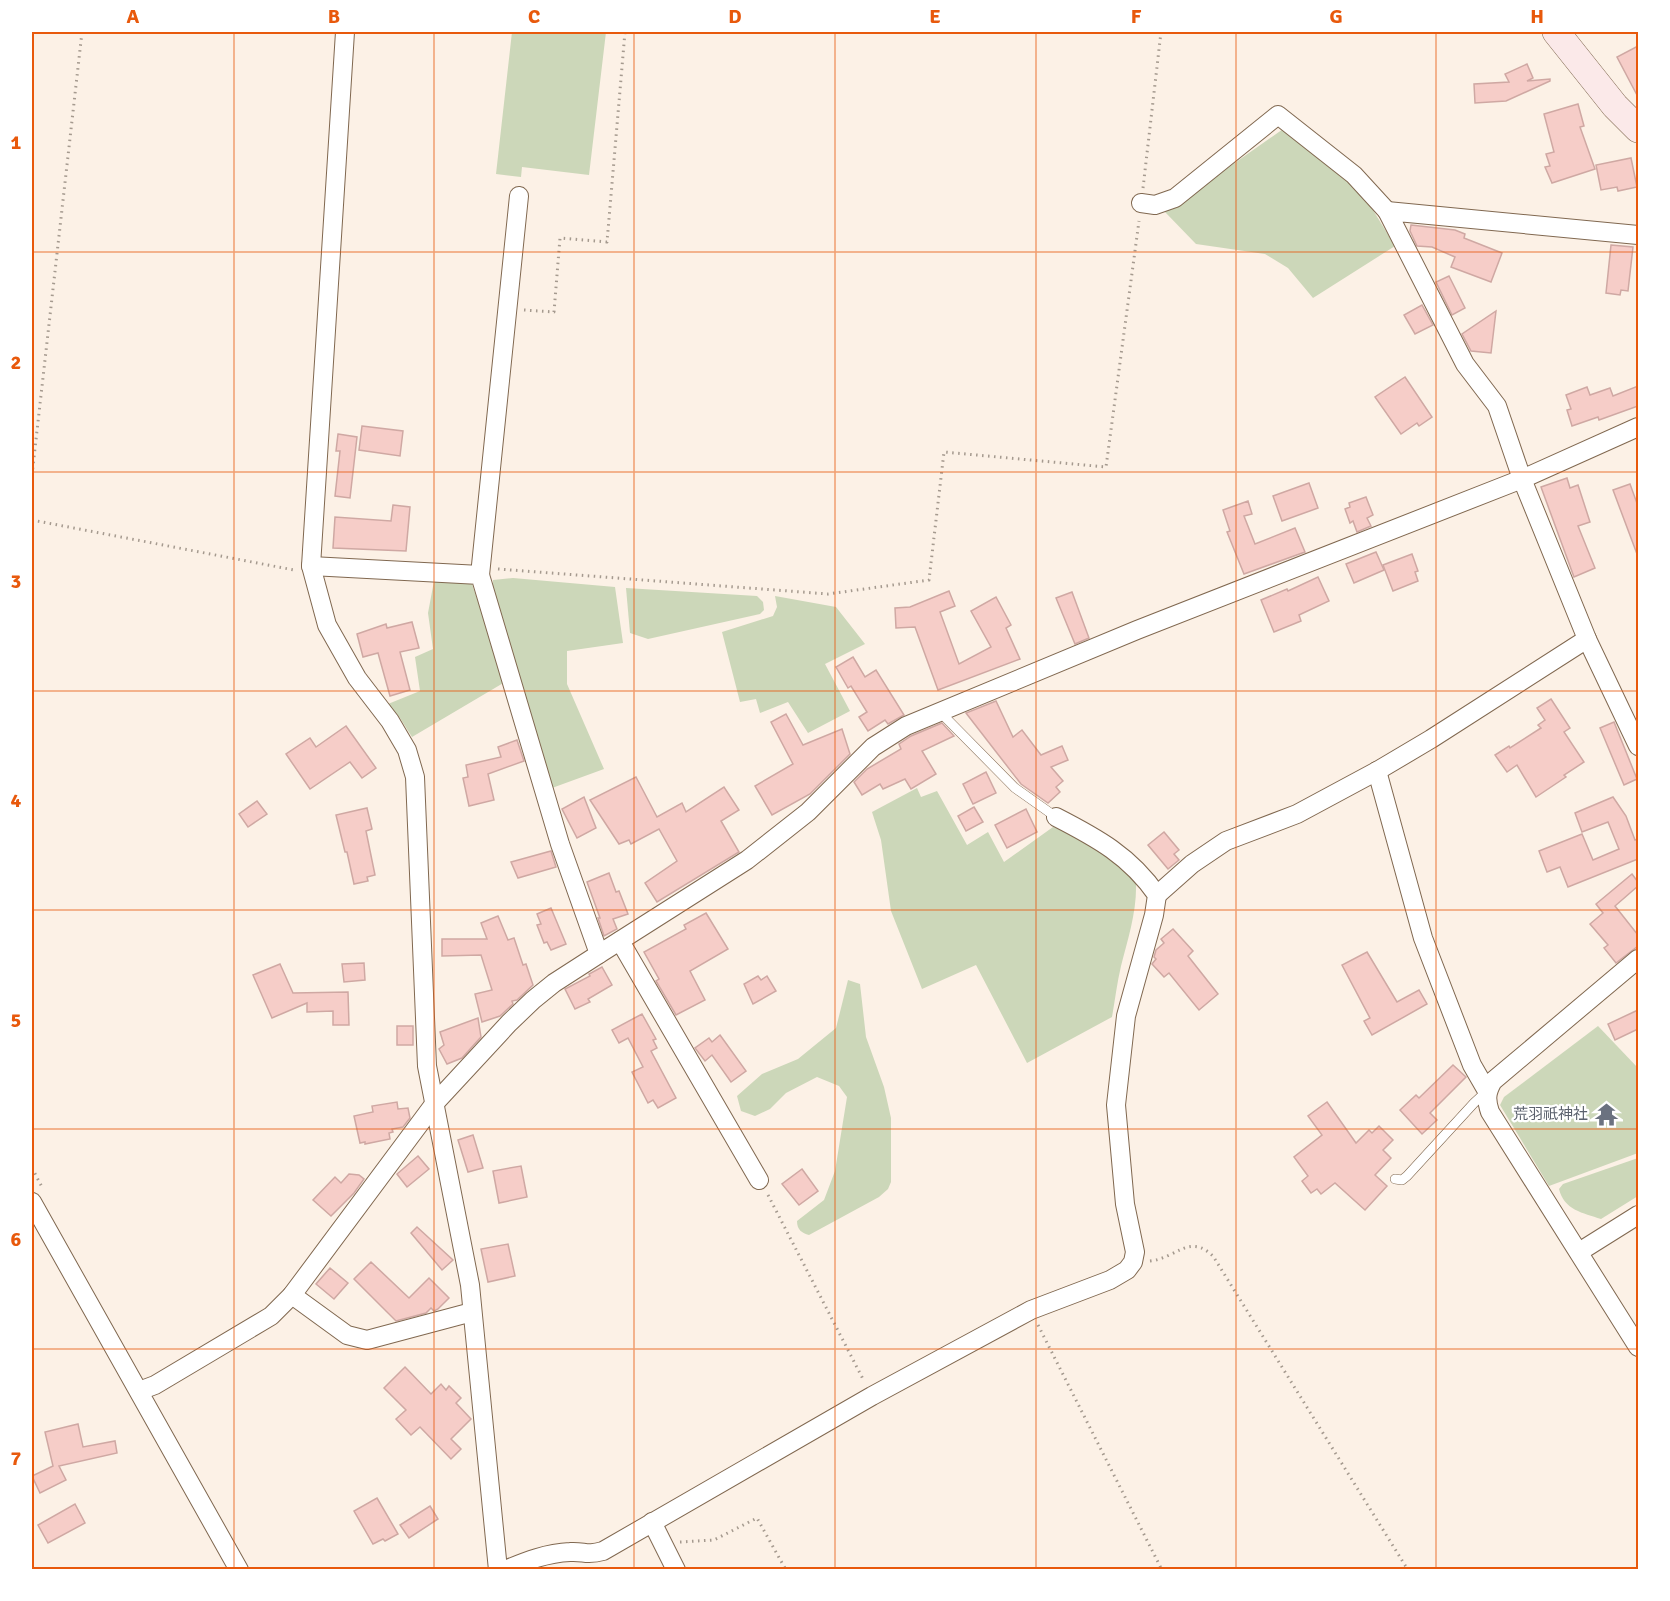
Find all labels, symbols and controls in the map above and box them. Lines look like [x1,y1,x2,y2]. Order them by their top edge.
text: A [127,4,140,29]
text: B [328,4,340,29]
text: C [528,4,540,29]
text: D [728,4,742,29]
text: E [929,4,941,29]
text: F [1131,4,1142,29]
text: G [1329,4,1343,29]
text: H [1530,4,1544,29]
text: 1 [11,130,22,155]
text: 2 [11,350,21,375]
text: 3 [11,569,21,594]
text: 4 [11,788,22,813]
text: 5 [11,1008,21,1033]
temple icon: 荒羽祇神社 [1593,1101,1619,1127]
place label: 荒羽祇神社 [1513,1105,1588,1123]
text: 6 [11,1227,22,1252]
text: 7 [11,1446,22,1471]

